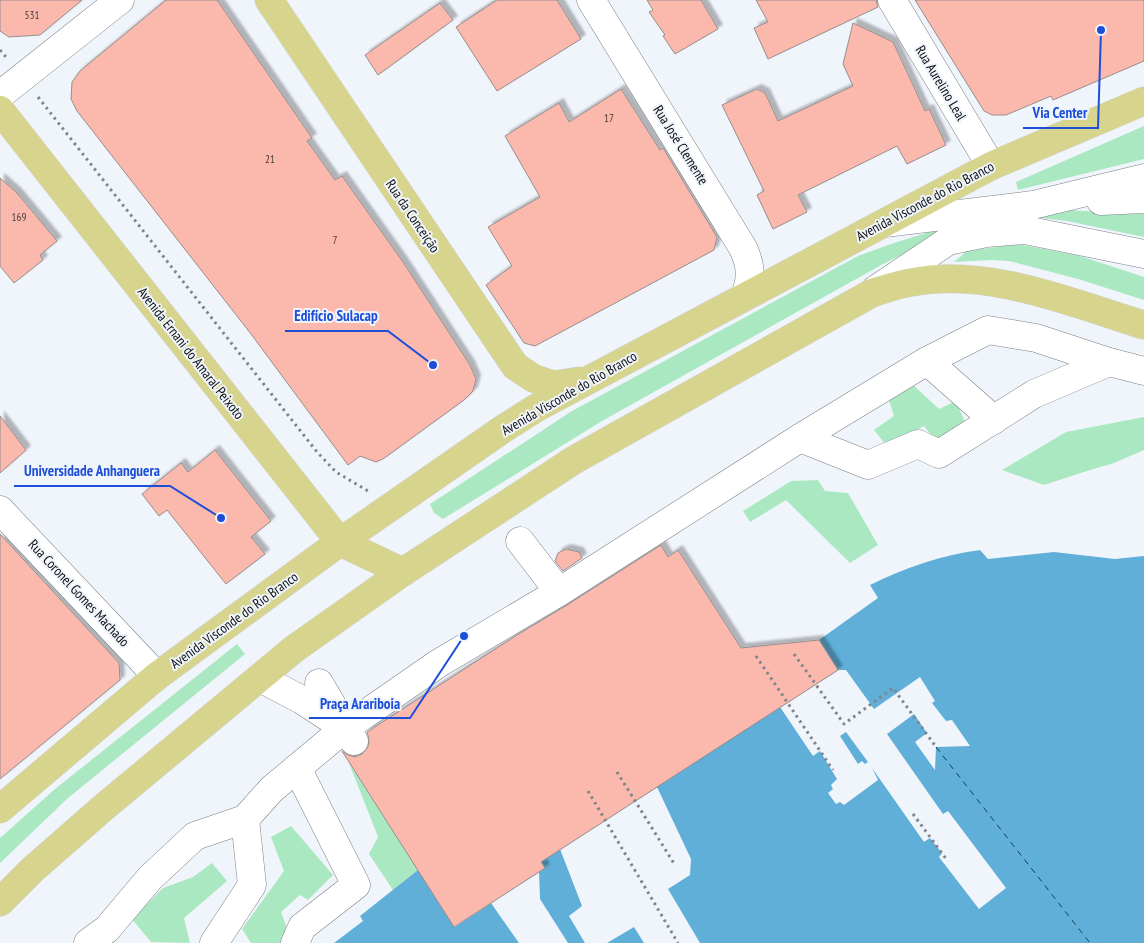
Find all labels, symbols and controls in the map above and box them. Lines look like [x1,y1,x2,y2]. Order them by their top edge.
house number: 531 [25,8,39,22]
street label: Rua Aurelino Leal [911,42,971,125]
callout: Via Center [1023,98,1098,128]
street label: Rua José Clemente [649,102,713,188]
text: Via Center [1032,103,1088,122]
house number: 17 [604,111,614,125]
house number: 21 [265,152,275,166]
street label: Avenida Visconde do Rio Branco [853,157,997,245]
street label: Rua da Conceição [382,176,444,256]
house number: 169 [12,210,26,224]
house number: 7 [333,233,338,247]
street label: Avenida Ernani do Amaral Peixoto [134,283,248,423]
callout: Edifício Sulacap [285,301,388,331]
text: Edifício Sulacap [294,306,378,325]
street label: Avenida Visconde do Rio Branco [498,347,640,439]
callout: Universidade Anhanguera [14,456,170,486]
text: Universidade Anhanguera [24,461,160,480]
street label: Rua Coronel Gomes Machado [25,536,133,650]
street label: Avenida Visconde do Rio Branco [167,568,301,672]
callout: Praça Arariboia [309,688,410,718]
text: Praça Arariboia [320,694,400,713]

